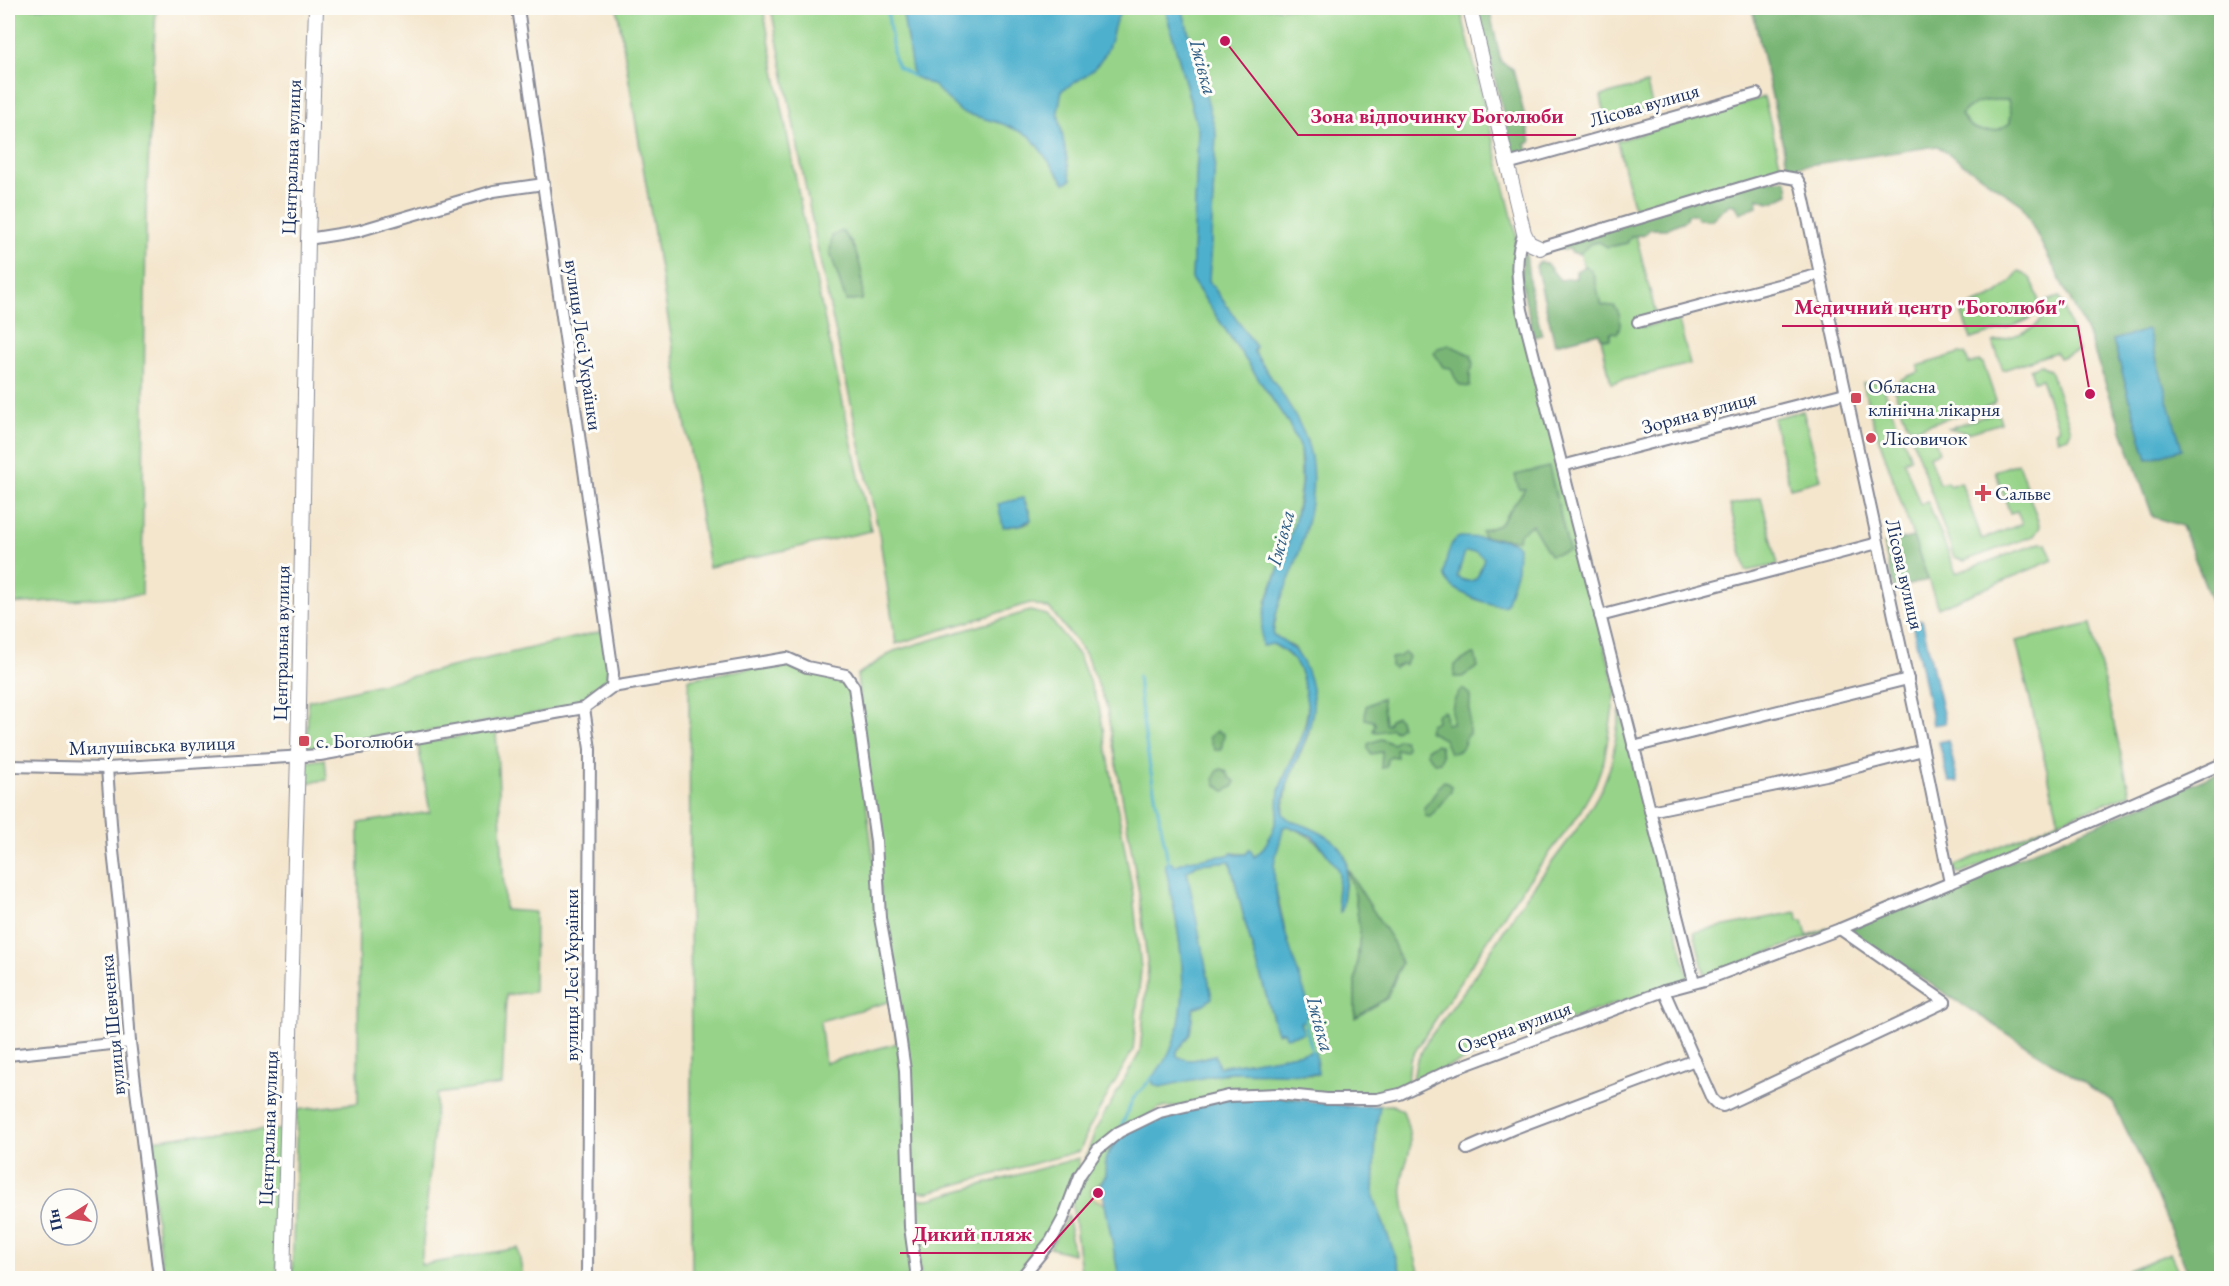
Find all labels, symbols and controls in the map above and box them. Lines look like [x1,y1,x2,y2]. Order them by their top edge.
water label: Іжівка [1183,35,1224,98]
street label: Лісова вулиця [1586,77,1702,133]
street label: Центральна вулиця [275,79,307,235]
callout: Зона відпочинку Боголюби [1298,96,1576,135]
text: Зона відпочинку Боголюби [1310,102,1564,129]
street label: вулиця Лесі Українки [559,258,609,433]
callout: Медичний центр "Боголюби" [1782,287,2078,326]
text: Медичний центр "Боголюби" [1794,293,2066,320]
place label: Обласна клінічна лікарня [1868,373,2000,422]
street label: Зоряна вулиця [1639,384,1759,440]
marker: Обласна клінічна лікарня [1849,391,1863,405]
place label: Лісовичок [1883,425,1968,451]
marker: Лісовичок [1864,431,1878,445]
place label: Сальве [1995,480,2051,506]
marker: Сальве [1976,486,1990,500]
water label: Іжівка [1259,507,1300,570]
street label: Лісова вулиця [1880,516,1930,632]
street label: Центральна вулиця [267,565,295,721]
place label: с. Боголюби [316,728,414,754]
street label: Милушівська вулиця [68,729,236,761]
marker: с. Боголюби [297,734,311,748]
street label: вулиця Лесі Українки [558,888,584,1061]
street label: вулиця Шевченка [93,954,131,1096]
water label: Іжівка [1300,992,1341,1055]
street label: Озерна вулиця [1453,994,1575,1060]
street label: Центральна вулиця [252,1050,284,1206]
north arrow [39,1187,99,1247]
text: Пн [42,1207,67,1233]
callout: Дикий пляж [900,1214,1044,1253]
text: Дикий пляж [912,1220,1032,1247]

